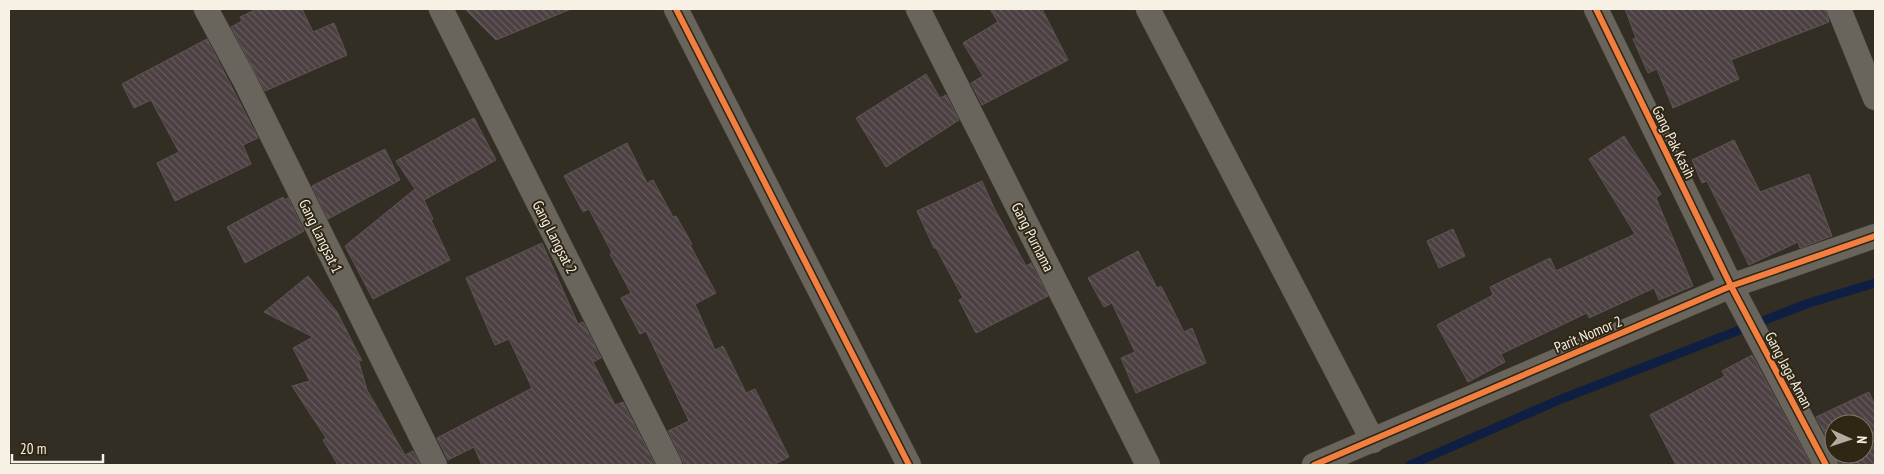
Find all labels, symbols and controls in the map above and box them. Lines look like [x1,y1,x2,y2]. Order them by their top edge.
street label: Gang Pak Kasih [1648,102,1700,182]
street label: Gang Langsat 1 [295,196,347,276]
street label: Gang Langsat 2 [528,197,582,277]
street label: Gang Purnama [1008,199,1058,275]
street label: Parit Nomor 2 [1551,311,1625,357]
street label: Gang Jaga Aman [1761,328,1817,412]
north arrow [1824,414,1874,464]
scale bar [12,432,104,464]
text: N [1853,435,1871,444]
text: 20 m [20,439,46,458]

